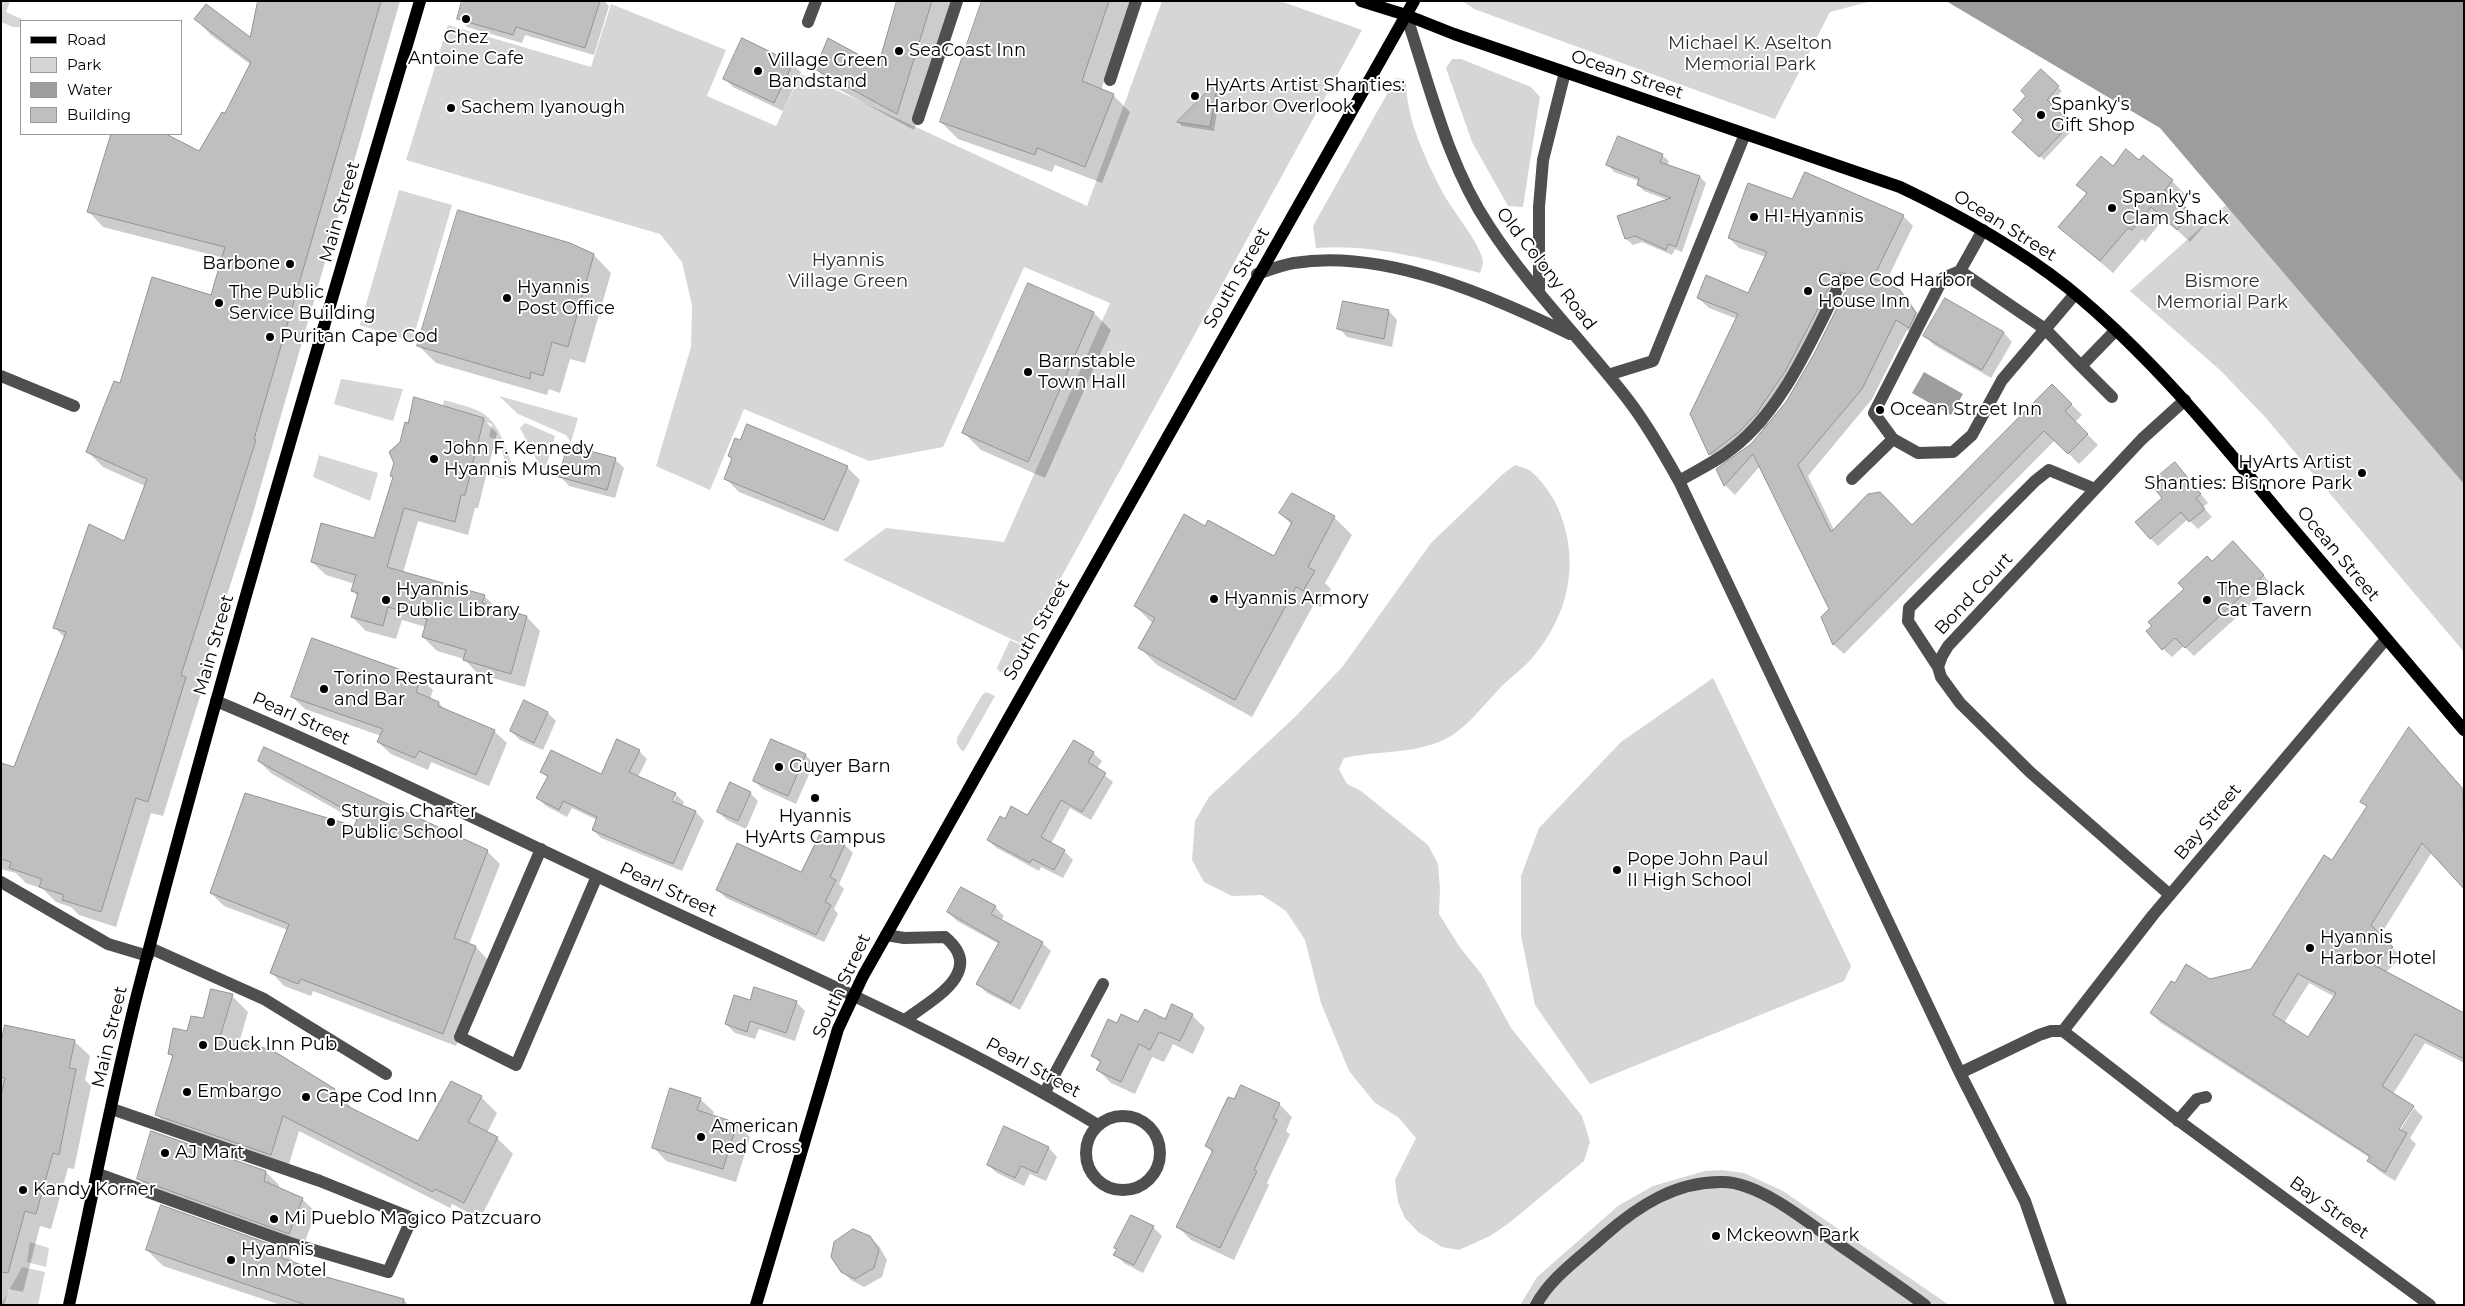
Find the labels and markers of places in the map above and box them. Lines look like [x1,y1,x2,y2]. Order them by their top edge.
marker: Chez Antoine Cafe [460,13,472,25]
place label: Chez Antoine Cafe [408,27,524,70]
place label: SeaCoast Inn [909,40,1026,62]
marker: SeaCoast Inn [893,45,905,57]
place label: Village Green Bandstand [768,50,888,92]
marker: Village Green Bandstand [752,65,764,77]
place label: HyArts Artist Shanties: Harbor Overlook [1205,75,1405,118]
marker: HyArts Artist Shanties: Harbor Overlook [1189,90,1201,102]
place label: Spanky's Gift Shop [2051,94,2135,136]
place label: Sachem Iyanough [461,97,625,119]
marker: Sachem Iyanough [445,102,457,114]
marker: Spanky's Gift Shop [2035,109,2047,121]
place label: Spanky's Clam Shack [2122,187,2229,230]
marker: Spanky's Clam Shack [2106,202,2118,214]
place label: HI-Hyannis [1764,206,1864,228]
marker: HI-Hyannis [1748,211,1760,223]
place label: Barbone [202,253,280,275]
marker: Barbone [284,258,296,270]
place label: Cape Cod Harbor House Inn [1818,270,1973,312]
place label: Hyannis Post Office [517,277,615,320]
place label: The Public Service Building [229,282,375,324]
marker: Cape Cod Harbor House Inn [1802,285,1814,297]
marker: Hyannis Post Office [501,292,513,304]
marker: The Public Service Building [213,297,225,309]
place label: Puritan Cape Cod [280,326,438,348]
marker: Puritan Cape Cod [264,331,276,343]
place label: Barnstable Town Hall [1038,351,1136,394]
marker: Barnstable Town Hall [1022,366,1034,378]
place label: Ocean Street Inn [1890,399,2042,421]
marker: Ocean Street Inn [1874,404,1886,416]
place label: John F. Kennedy Hyannis Museum [444,438,601,480]
place label: HyArts Artist Shanties: Bismore Park [2144,452,2352,494]
marker: John F. Kennedy Hyannis Museum [428,453,440,465]
marker: HyArts Artist Shanties: Bismore Park [2356,467,2368,479]
place label: Hyannis Public Library [396,579,519,622]
place label: The Black Cat Tavern [2217,579,2312,622]
place label: Hyannis Armory [1224,588,1369,610]
marker: Hyannis Armory [1208,593,1220,605]
marker: Hyannis Public Library [380,594,392,606]
marker: The Black Cat Tavern [2201,594,2213,606]
place label: Torino Restaurant and Bar [334,668,494,711]
marker: Torino Restaurant and Bar [318,683,330,695]
place label: Guyer Barn [789,756,891,778]
marker: Guyer Barn [773,761,785,773]
marker: Hyannis HyArts Campus [809,792,821,804]
place label: Sturgis Charter Public School [341,801,477,844]
place label: Hyannis HyArts Campus [745,806,885,849]
marker: Sturgis Charter Public School [325,816,337,828]
place label: Pope John Paul II High School [1627,849,1768,892]
marker: Pope John Paul II High School [1611,864,1623,876]
place label: Hyannis Harbor Hotel [2320,927,2436,970]
marker: Hyannis Harbor Hotel [2304,942,2316,954]
place label: Duck Inn Pub [213,1034,337,1056]
marker: Duck Inn Pub [197,1039,209,1051]
place label: Embargo [197,1081,282,1103]
marker: Embargo [181,1086,193,1098]
place label: Cape Cod Inn [316,1086,437,1108]
marker: Cape Cod Inn [300,1091,312,1103]
place label: American Red Cross [711,1116,800,1158]
marker: American Red Cross [695,1131,707,1143]
place label: AJ Mart [175,1142,245,1164]
marker: AJ Mart [159,1147,171,1159]
place label: Kandy Korner [33,1179,156,1201]
marker: Kandy Korner [17,1184,29,1196]
place label: Mi Pueblo Magico Patzcuaro [284,1208,541,1230]
marker: Mi Pueblo Magico Patzcuaro [268,1213,280,1225]
place label: Mckeown Park [1726,1225,1859,1247]
marker: Mckeown Park [1710,1230,1722,1242]
place label: Hyannis Inn Motel [241,1239,327,1282]
marker: Hyannis Inn Motel [225,1254,237,1266]

